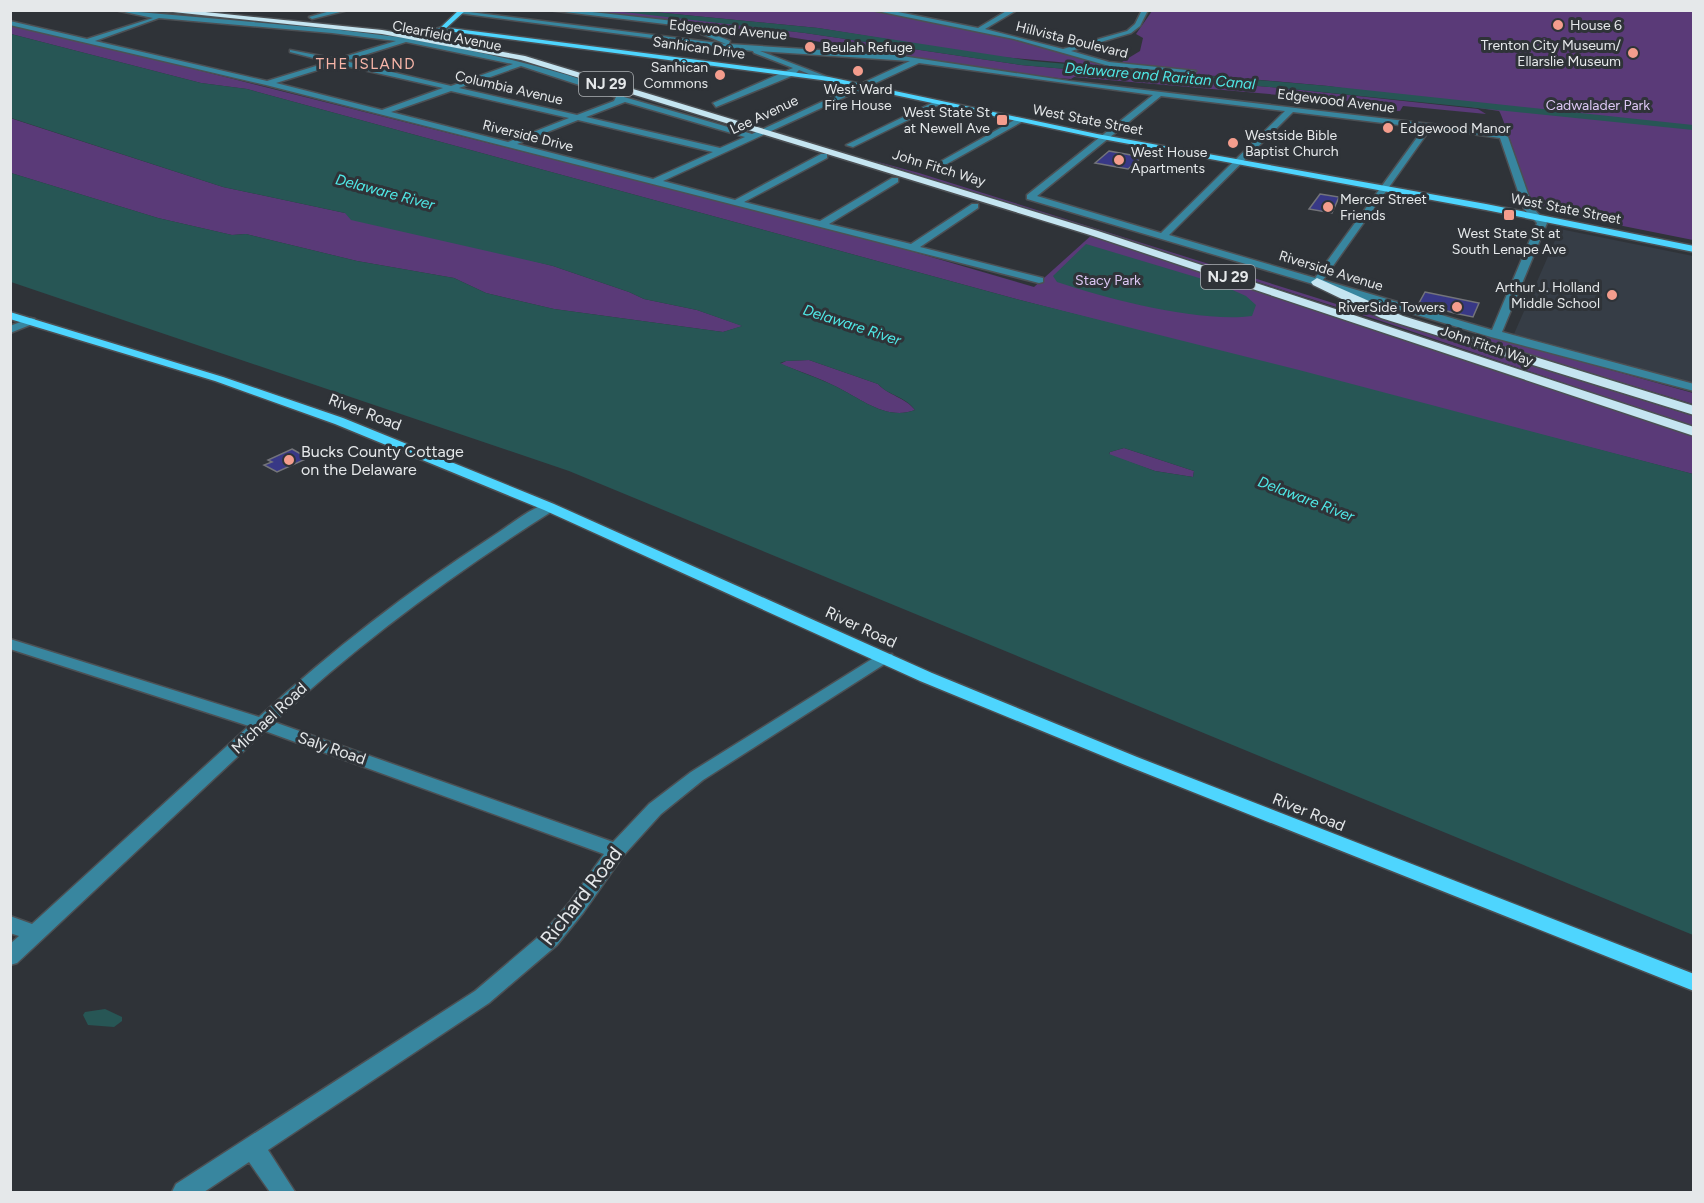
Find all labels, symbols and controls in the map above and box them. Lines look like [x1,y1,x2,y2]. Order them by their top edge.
street label: Edgewood Avenue [668,16,788,44]
street label: Clearfield Avenue [391,17,503,55]
place label: House 6 [1570,17,1622,34]
street label: Hillvista Boulevard [1014,18,1130,62]
marker: House 6 [1551,18,1565,32]
street label: Sanhican Drive [652,33,747,63]
place label: Trenton City Museum/ Ellarslie Museum [1481,37,1622,70]
place label: Beulah Refuge [822,39,913,56]
marker: Beulah Refuge [803,40,817,54]
marker: Trenton City Museum/ Ellarslie Museum [1626,46,1640,60]
district label: THE ISLAND [316,55,416,73]
place label: Sanhican Commons [644,59,708,92]
water label: Delaware and Raritan Canal [1064,59,1257,93]
marker: West Ward Fire House [851,64,865,78]
street label: Columbia Avenue [453,67,565,109]
marker: Sanhican Commons [713,68,727,82]
road number: NJ 29 [579,72,633,96]
place label: West Ward Fire House [824,81,892,114]
street label: Edgewood Avenue [1276,85,1396,117]
street label: Lee Avenue [727,92,801,138]
park label: Cadwalader Park [1546,97,1650,114]
street label: West State Street [1031,101,1145,139]
place label: West State St at Newell Ave [903,104,990,137]
marker: West State St at Newell Ave [995,113,1009,127]
street label: Riverside Drive [481,117,575,156]
place label: Edgewood Manor [1400,120,1511,137]
marker: Edgewood Manor [1381,121,1395,135]
place label: Westside Bible Baptist Church [1245,127,1339,160]
marker: Westside Bible Baptist Church [1226,136,1240,150]
place label: West House Apartments [1131,144,1208,177]
street label: John Fitch Way [890,146,988,190]
marker: West House Apartments [1112,153,1126,167]
water label: Delaware River [333,170,437,214]
street label: West State Street [1509,190,1623,228]
place label: Mercer Street Friends [1340,191,1427,224]
marker: Mercer Street Friends [1321,200,1335,214]
marker: West State St at South Lenape Ave [1502,208,1516,222]
place label: West State St at South Lenape Ave [1452,225,1567,258]
street label: Riverside Avenue [1277,247,1385,295]
road number: NJ 29 [1201,265,1255,289]
park label: Stacy Park [1075,272,1141,289]
place label: Arthur J. Holland Middle School [1495,279,1600,312]
marker: Arthur J. Holland Middle School [1605,288,1619,302]
place label: RiverSide Towers [1338,299,1445,316]
marker: RiverSide Towers [1450,300,1464,314]
water label: Delaware River [801,301,904,350]
street label: John Fitch Way [1439,322,1536,370]
street label: River Road [326,389,404,435]
place label: Bucks County Cottage on the Delaware [301,442,464,479]
marker: Bucks County Cottage on the Delaware [282,453,296,467]
water label: Delaware River [1255,472,1358,526]
street label: River Road [822,602,900,652]
street label: Michael Road [227,678,311,758]
street label: Saly Road [295,728,369,768]
street label: River Road [1270,789,1348,835]
street label: Richard Road [535,842,627,950]

